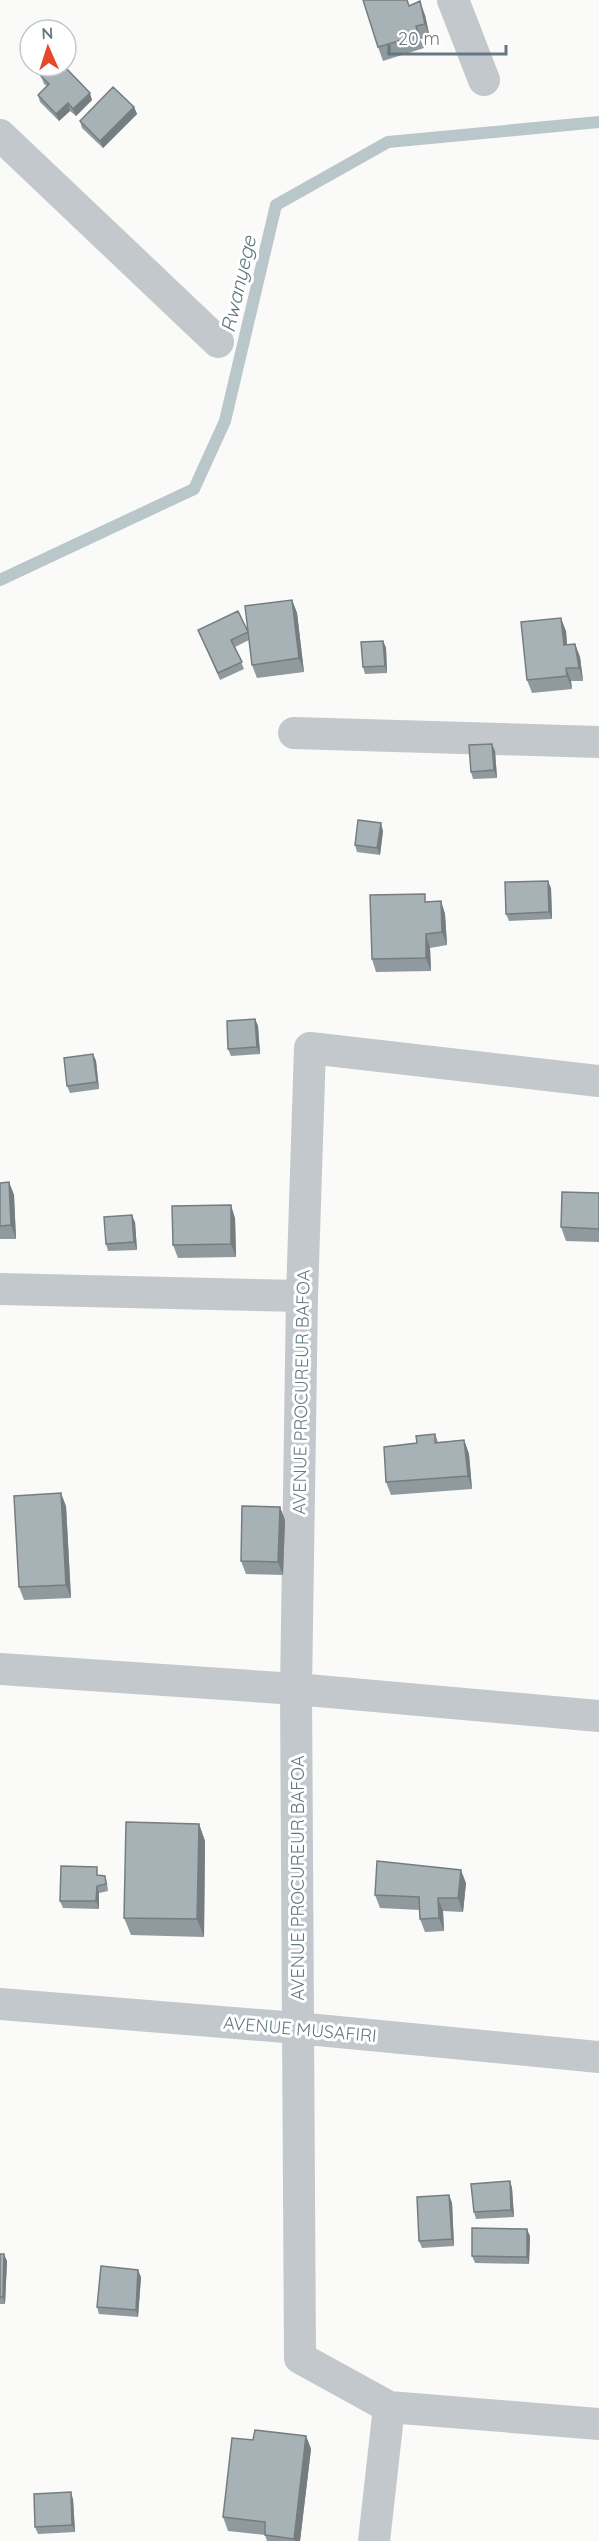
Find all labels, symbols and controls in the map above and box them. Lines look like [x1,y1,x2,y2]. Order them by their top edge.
north arrow [18,18,78,78]
scale bar [389,18,506,56]
text: N [41,23,54,43]
text: 20 m [398,27,440,50]
water label: Rwanyege [215,233,261,335]
street label: AVENUE PROCUREUR BAFOA [287,1269,315,1515]
street label: AVENUE PROCUREUR BAFOA [286,1755,309,2001]
street label: AVENUE MUSAFIRI [222,2011,378,2047]

